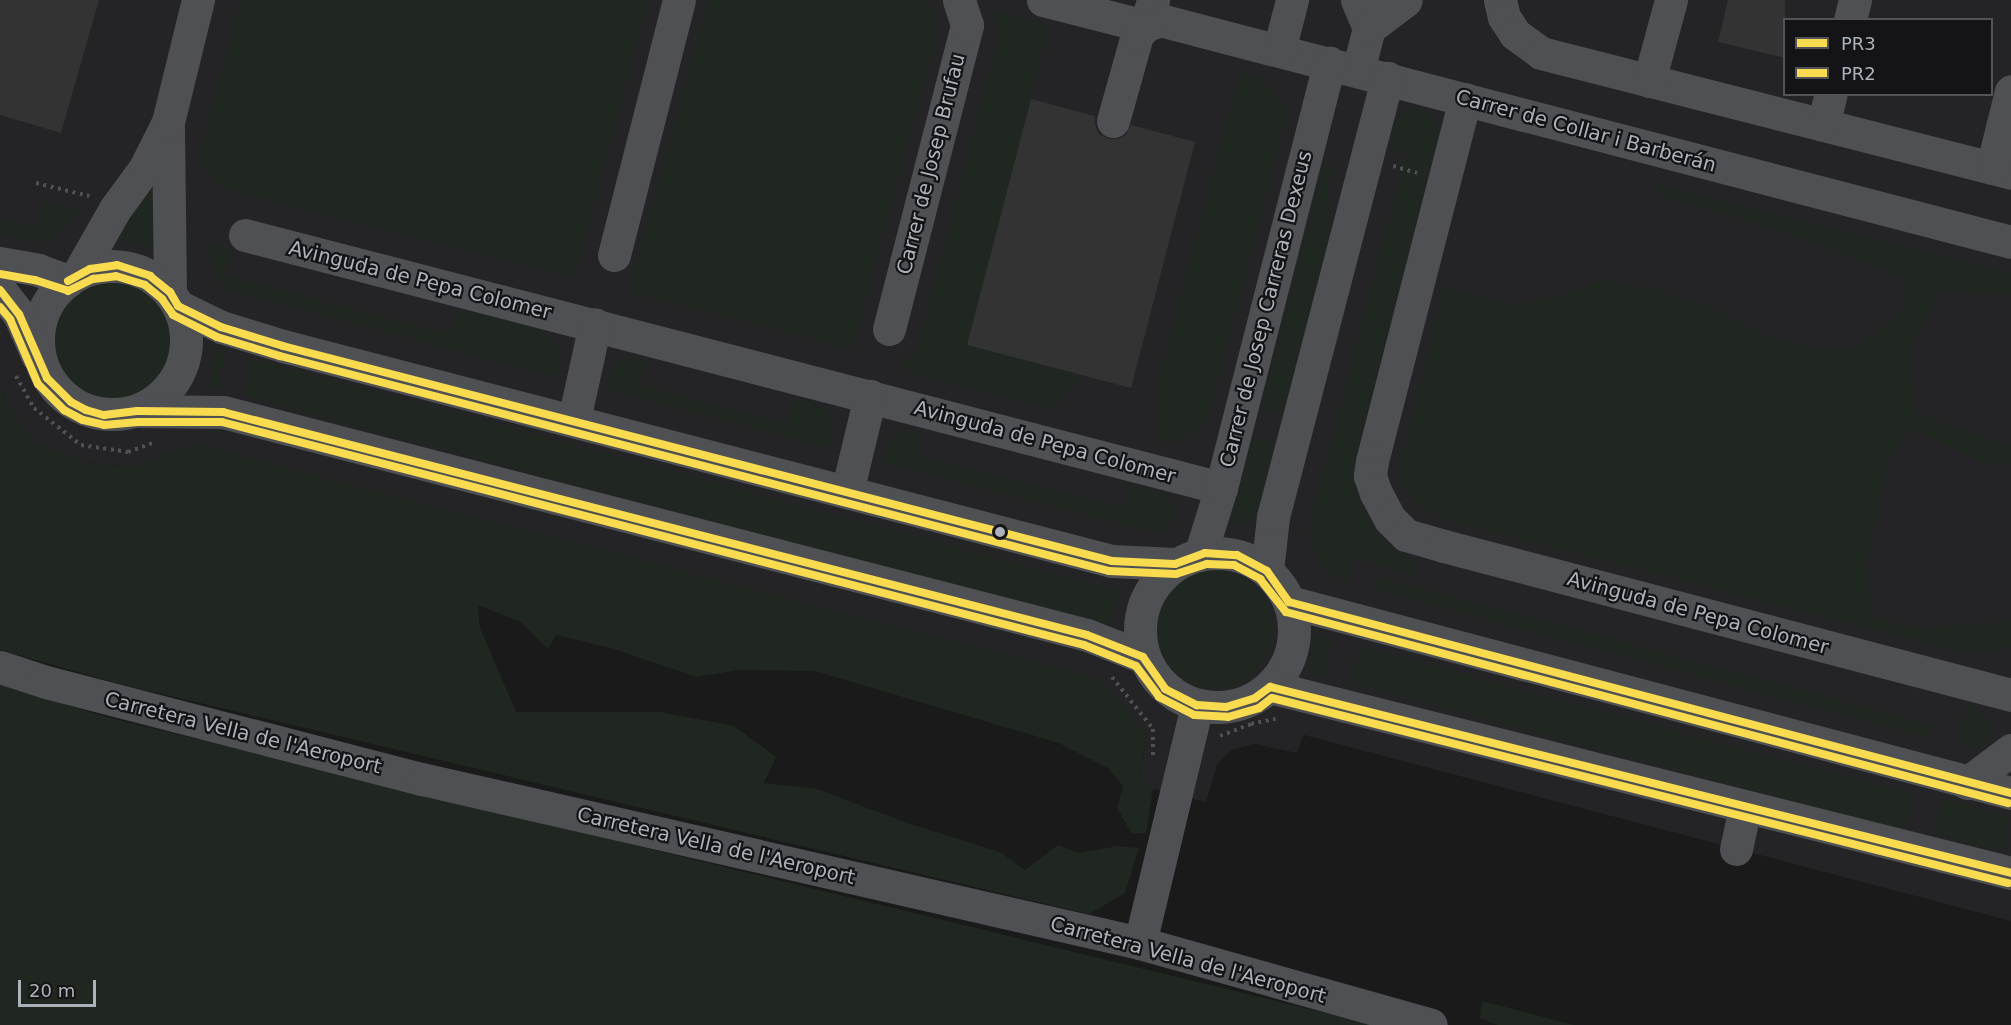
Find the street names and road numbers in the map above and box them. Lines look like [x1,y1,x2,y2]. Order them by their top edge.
street label: Carrer de Josep Brufau [892,51,970,277]
street label: Carrer de Collar i Barberán [1453,85,1719,177]
street label: Carrer de Josep Carreras Dexeus [1215,148,1317,470]
street label: Avinguda de Pepa Colomer [286,236,554,324]
street label: Avinguda de Pepa Colomer [912,396,1178,488]
street label: Avinguda de Pepa Colomer [1565,567,1831,659]
street label: Carretera Vella de l'Aeroport [102,687,384,779]
street label: Carretera Vella de l'Aeroport [575,802,857,890]
street label: Carretera Vella de l'Aeroport [1048,912,1328,1008]

